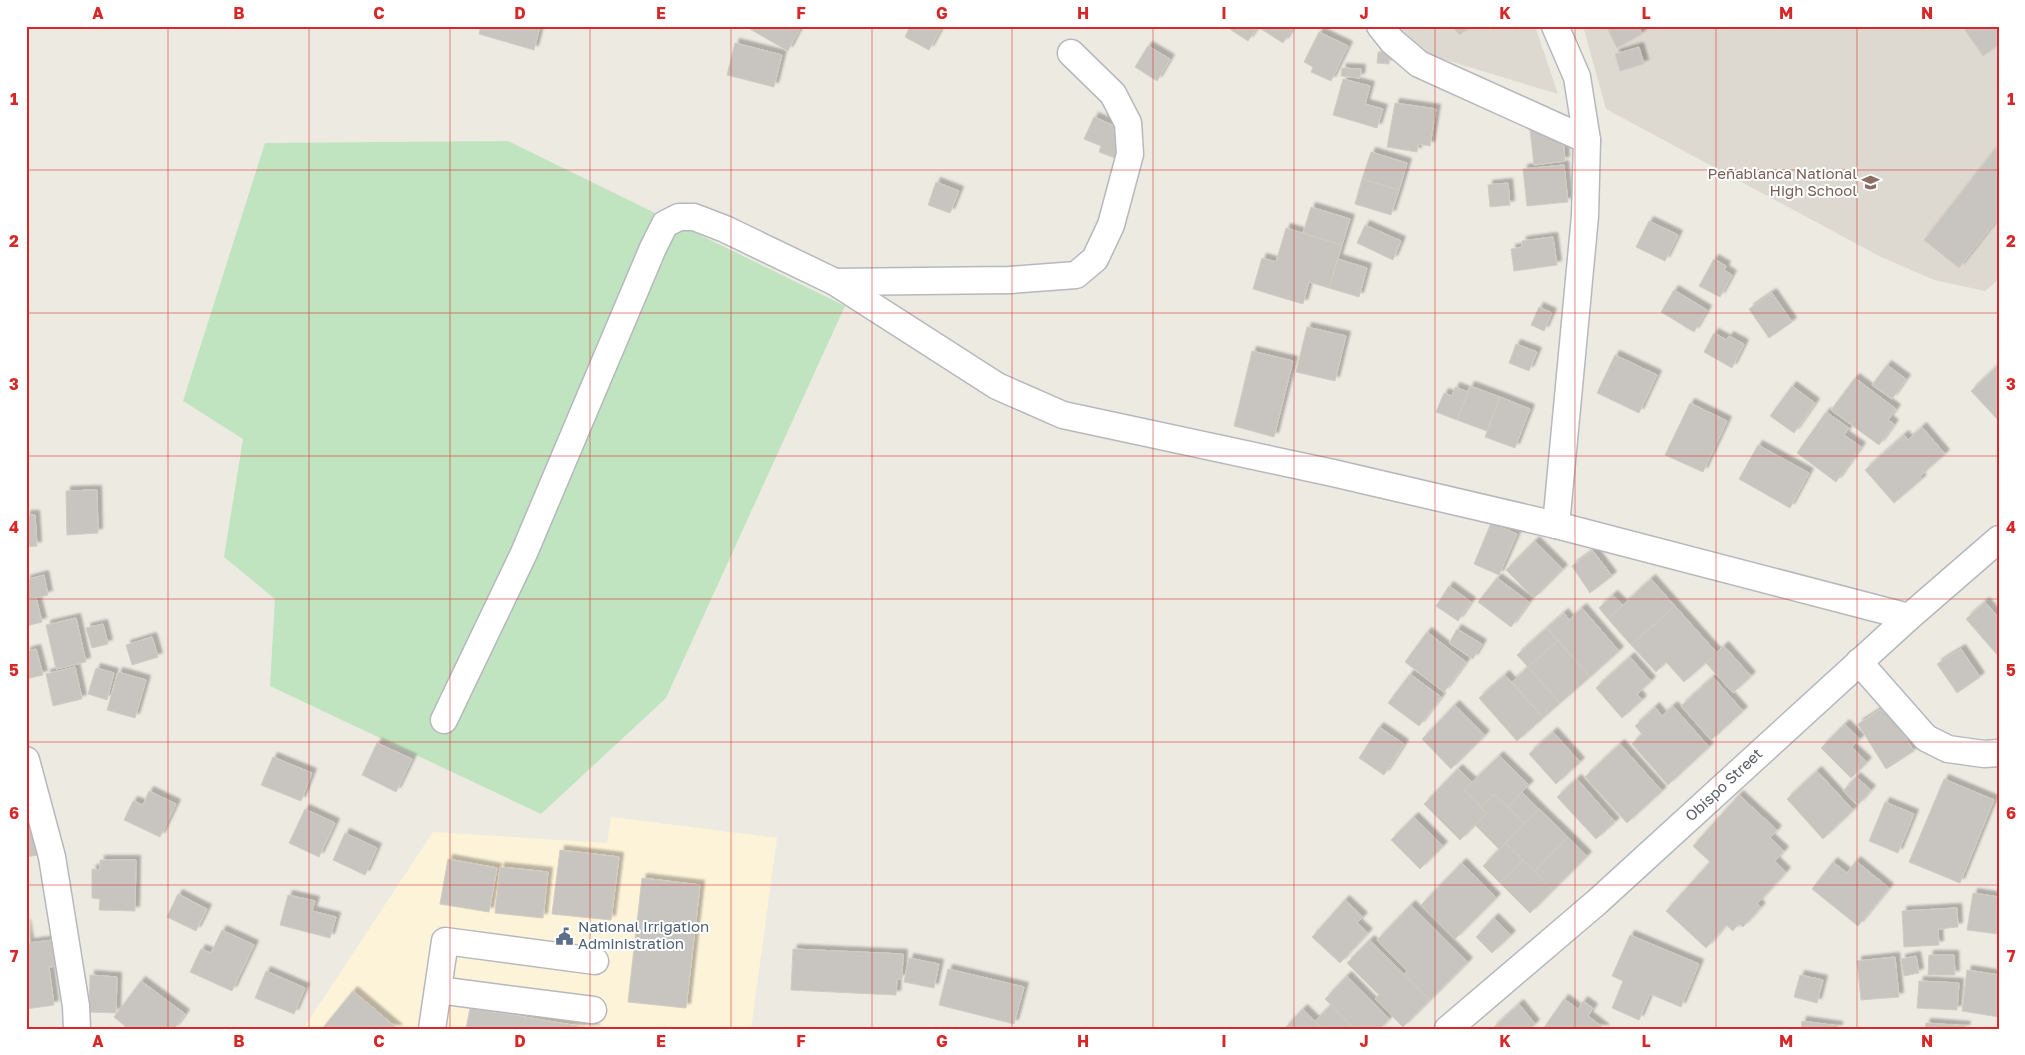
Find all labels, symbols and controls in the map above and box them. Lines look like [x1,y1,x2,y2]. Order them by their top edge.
text: A [92,3,104,23]
text: B [233,3,245,23]
text: C [373,3,385,23]
text: D [514,3,526,23]
text: E [656,3,666,23]
text: F [796,3,806,23]
text: G [936,3,948,23]
text: H [1077,3,1089,23]
text: I [1221,3,1227,23]
text: J [1359,3,1369,23]
text: K [1499,3,1511,23]
text: L [1641,3,1651,23]
text: M [1779,3,1793,23]
text: N [1921,3,1933,23]
text: 1 [10,89,18,109]
text: 1 [2007,89,2015,109]
place label: Peñablanca National High School [1708,164,1857,199]
school or university icon: Peñablanca National High School [1861,173,1881,193]
text: 2 [9,231,19,251]
text: 2 [2006,231,2016,251]
text: 3 [9,374,19,394]
text: 3 [2006,374,2016,394]
text: 4 [9,517,19,537]
text: 4 [2006,517,2016,537]
text: 5 [9,660,19,680]
text: 5 [2006,660,2016,680]
street label: Obispo Street [1681,744,1766,824]
text: 6 [9,803,19,823]
text: 6 [2006,803,2016,823]
place label: National Irrigation Administration [578,917,709,952]
public building icon: National Irrigation Administration [554,926,574,946]
text: 7 [10,946,19,966]
text: 7 [2007,946,2016,966]
text: A [92,1031,104,1051]
text: B [233,1031,245,1051]
text: C [373,1031,385,1051]
text: D [514,1031,526,1051]
text: E [656,1031,666,1051]
text: F [796,1031,806,1051]
text: G [936,1031,948,1051]
text: H [1077,1031,1089,1051]
text: I [1221,1031,1227,1051]
text: J [1359,1031,1369,1051]
text: K [1499,1031,1511,1051]
text: L [1641,1031,1651,1051]
text: M [1779,1031,1793,1051]
text: N [1921,1031,1933,1051]

